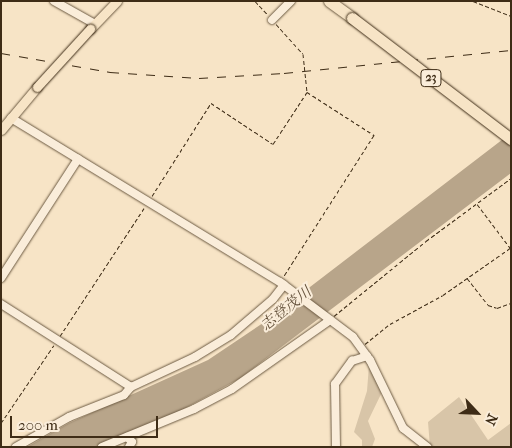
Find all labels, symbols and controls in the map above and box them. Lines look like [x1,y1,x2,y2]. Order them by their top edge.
road number: 23 [420,68,442,88]
water label: 志登茂川 [257,283,315,335]
north arrow [452,388,502,438]
scale bar [12,406,160,438]
text: N [481,411,501,428]
text: 200 m [18,416,58,434]

